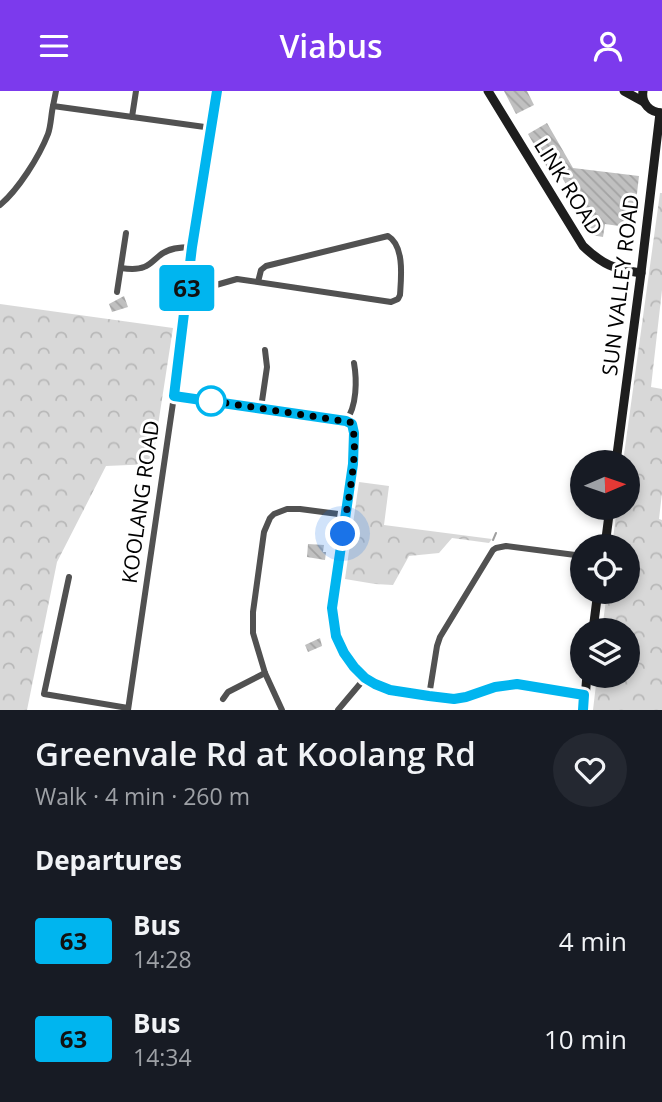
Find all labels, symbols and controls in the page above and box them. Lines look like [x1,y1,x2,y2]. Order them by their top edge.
text: Viabus [279,24,383,67]
icon: menu [35,27,73,65]
icon: person [589,27,627,65]
street label: LINK ROAD [528,133,610,240]
street label: SUN VALLEY ROAD [595,193,645,377]
line badge: 63 [156,265,218,311]
text: 63 [173,271,201,304]
unlabelled marker [196,386,226,416]
street label: KOOLANG ROAD [115,419,165,585]
north arrow [570,450,640,520]
map controls [570,450,640,688]
your location [325,516,360,551]
button: locate [570,534,640,604]
button: layers [570,618,640,688]
text: Greenvale Rd at Koolang Rd [35,731,476,776]
button: heart [553,733,627,807]
text: Walk · 4 min · 260 m [35,780,250,812]
text: Departures [35,842,182,878]
text: Bus [133,907,180,943]
text: 4 min [559,923,627,959]
text: 63 [60,924,87,957]
text: 14:28 [133,943,192,975]
text: Bus [133,1005,180,1041]
text: 10 min [544,1021,627,1057]
text: 63 [60,1022,87,1055]
text: 14:34 [133,1041,192,1073]

